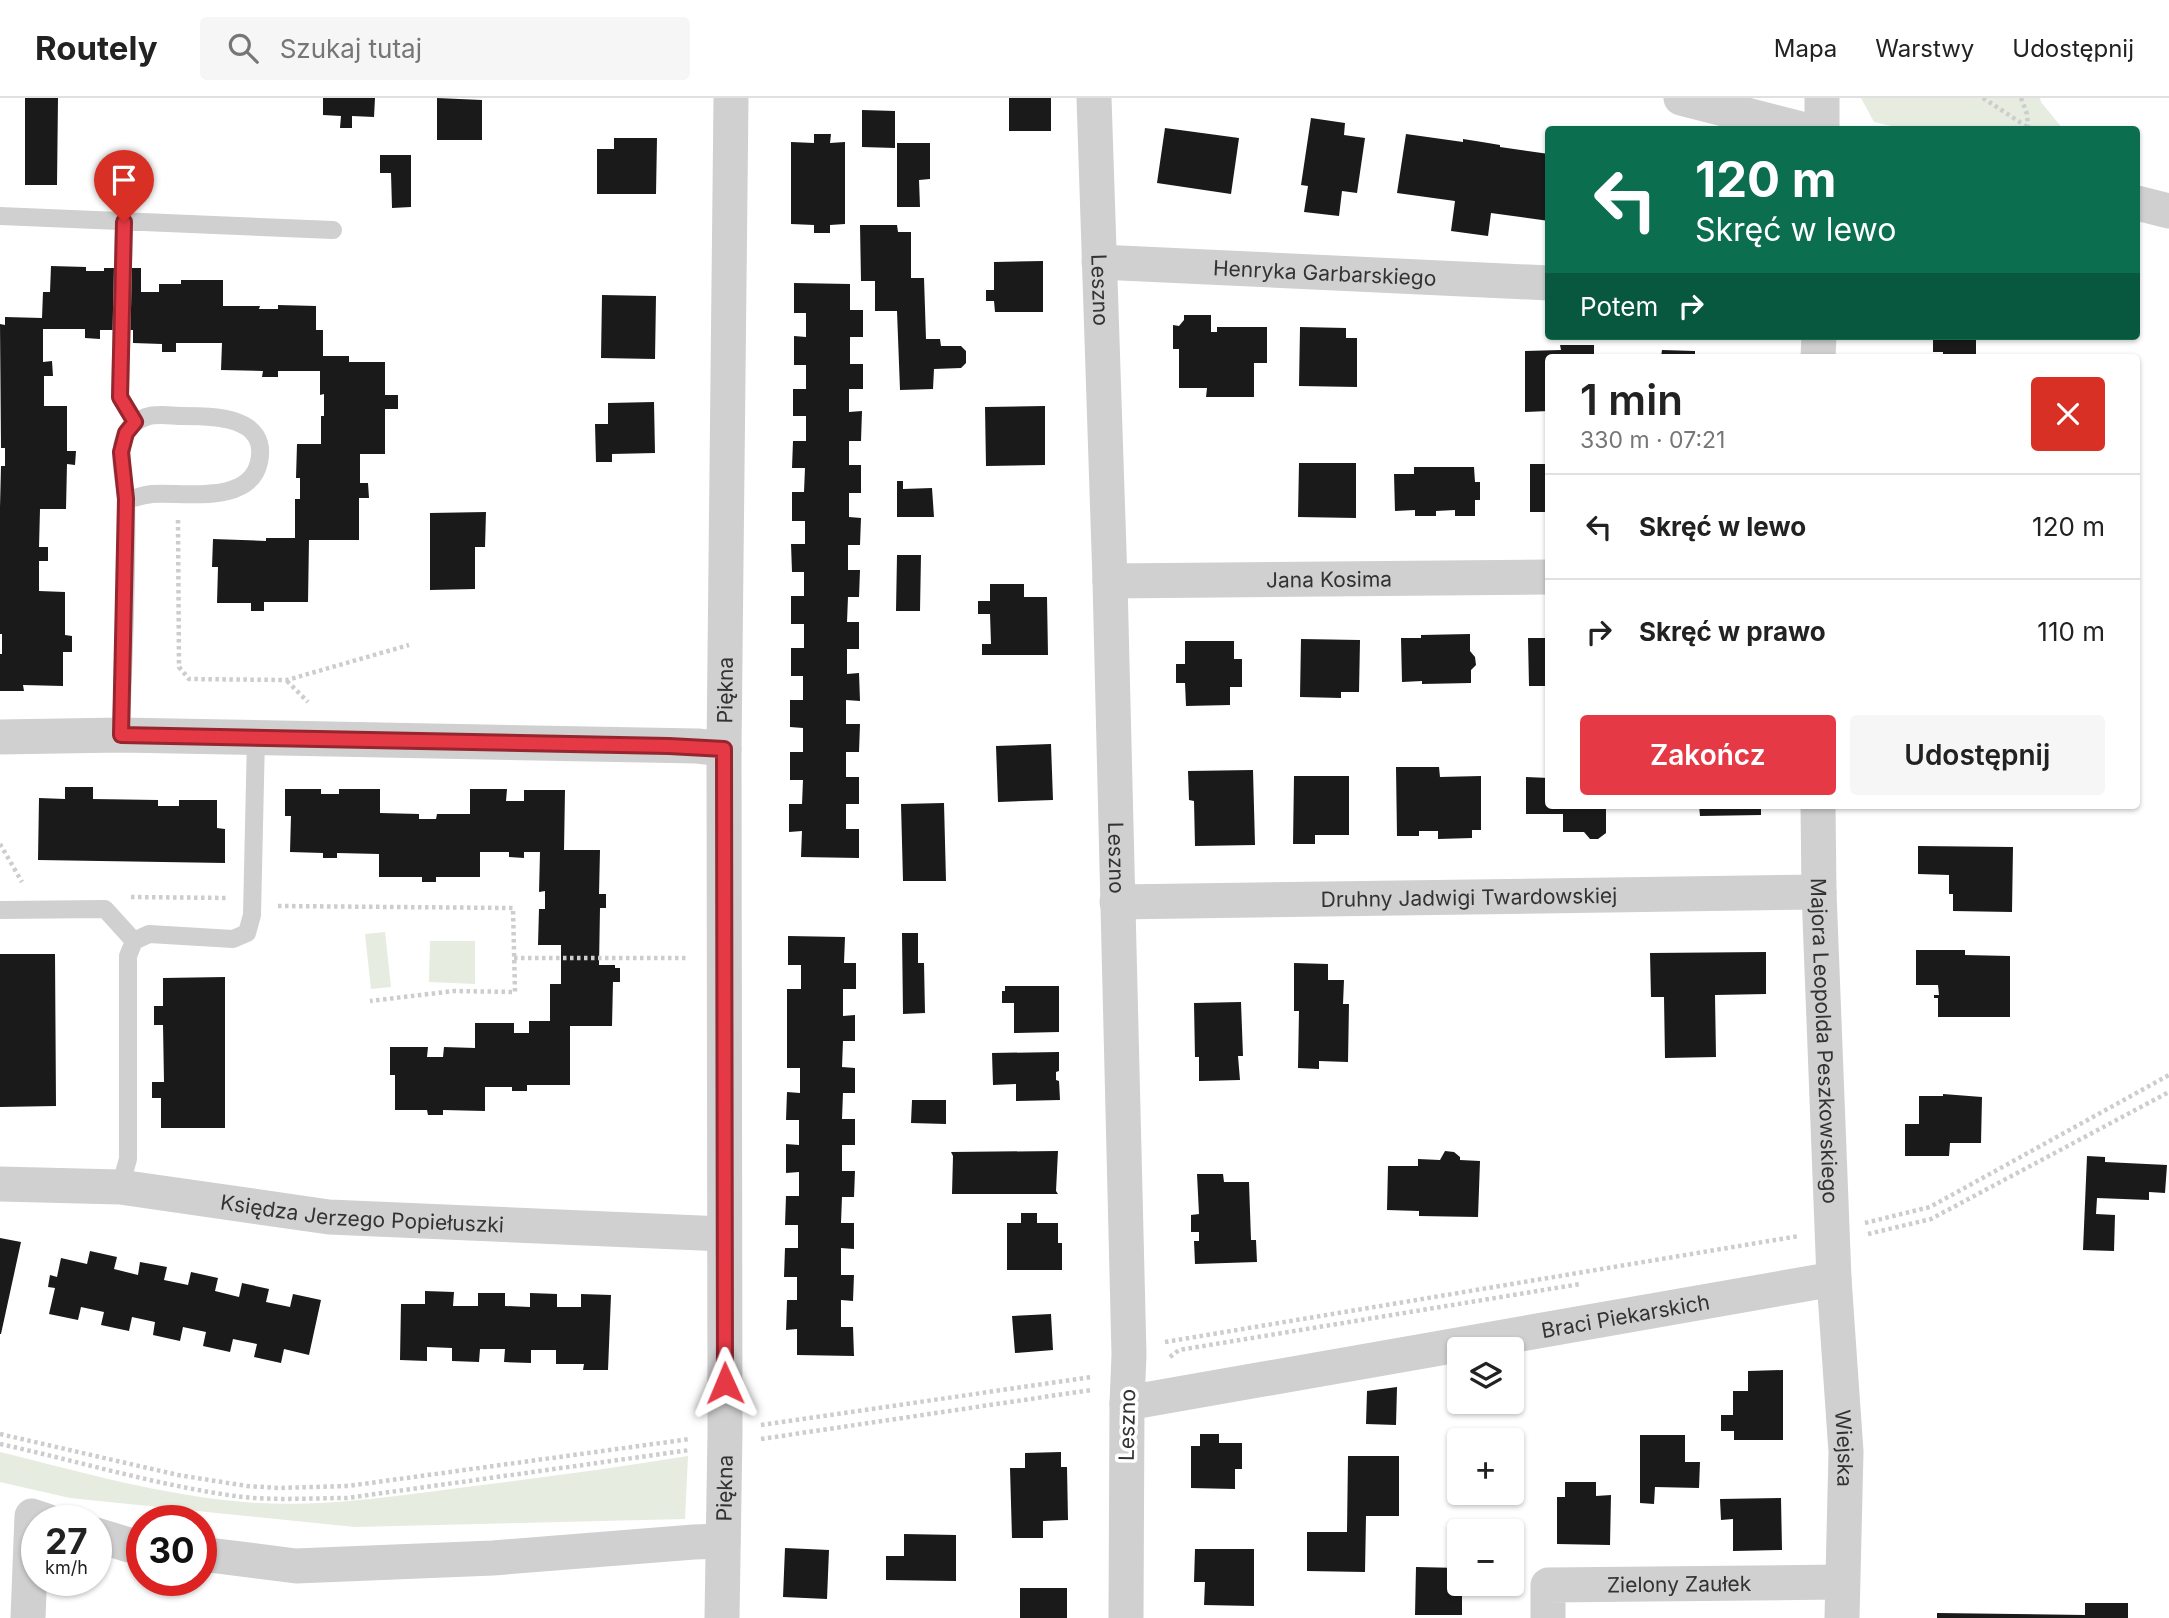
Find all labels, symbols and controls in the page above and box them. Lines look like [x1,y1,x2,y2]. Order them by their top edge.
search box [200,17,690,80]
text: Routely [35,28,158,68]
icon: search [224,29,262,67]
text: Szukaj tutaj [280,33,422,64]
text: Mapa [1774,34,1837,63]
text: Warstwy [1875,34,1974,63]
text: Udostępnij [2012,34,2134,63]
pin [94,150,154,222]
text: 120 m [1695,150,1836,209]
icon: left [1580,154,1671,245]
icon: arrive [105,161,143,199]
text: Skręć w lewo [1695,210,1896,249]
street label: Leszno [1087,254,1114,326]
street label: Henryka Garbarskiego [1212,255,1437,290]
icon: right [1672,287,1710,325]
text: Potem [1580,291,1658,322]
text: 1 min [1580,374,1683,425]
button: close [2031,377,2105,451]
text: 330 m · 07:21 [1580,426,1725,454]
icon: left [1580,508,1618,546]
text: Skręć w lewo [1639,511,1806,542]
text: 120 m [2032,511,2105,542]
street label: Jana Kosima [1266,566,1392,592]
icon: right [1580,613,1618,651]
text: Skręć w prawo [1639,616,1826,647]
text: 110 m [2037,616,2105,647]
street label: Piękna [712,657,737,723]
button: Zakończ [1580,715,1836,795]
button: Udostępnij [1850,715,2105,795]
street label: Leszno [1103,821,1130,894]
street label: Majora Leopolda Peszkowskiego [1806,878,1844,1204]
street label: Druhny Jadwigi Twardowskiej [1320,882,1617,912]
street label: Księdza Jerzego Popiełuszki [219,1189,505,1237]
street label: Braci Piekarskich [1539,1289,1712,1343]
map controls [1447,1337,1524,1596]
button: layers [1447,1337,1524,1414]
position arrow [688,1346,762,1420]
street label: Leszno [1114,1389,1140,1461]
street label: Wiejska [1831,1409,1859,1487]
button: + [1447,1428,1524,1505]
street label: Piękna [711,1455,737,1521]
speed limit sign: 30 [126,1505,217,1596]
button: − [1447,1519,1524,1596]
text: 27 [45,1520,88,1562]
text: km/h [45,1557,88,1578]
street label: Zielony Zaułek [1607,1570,1752,1597]

